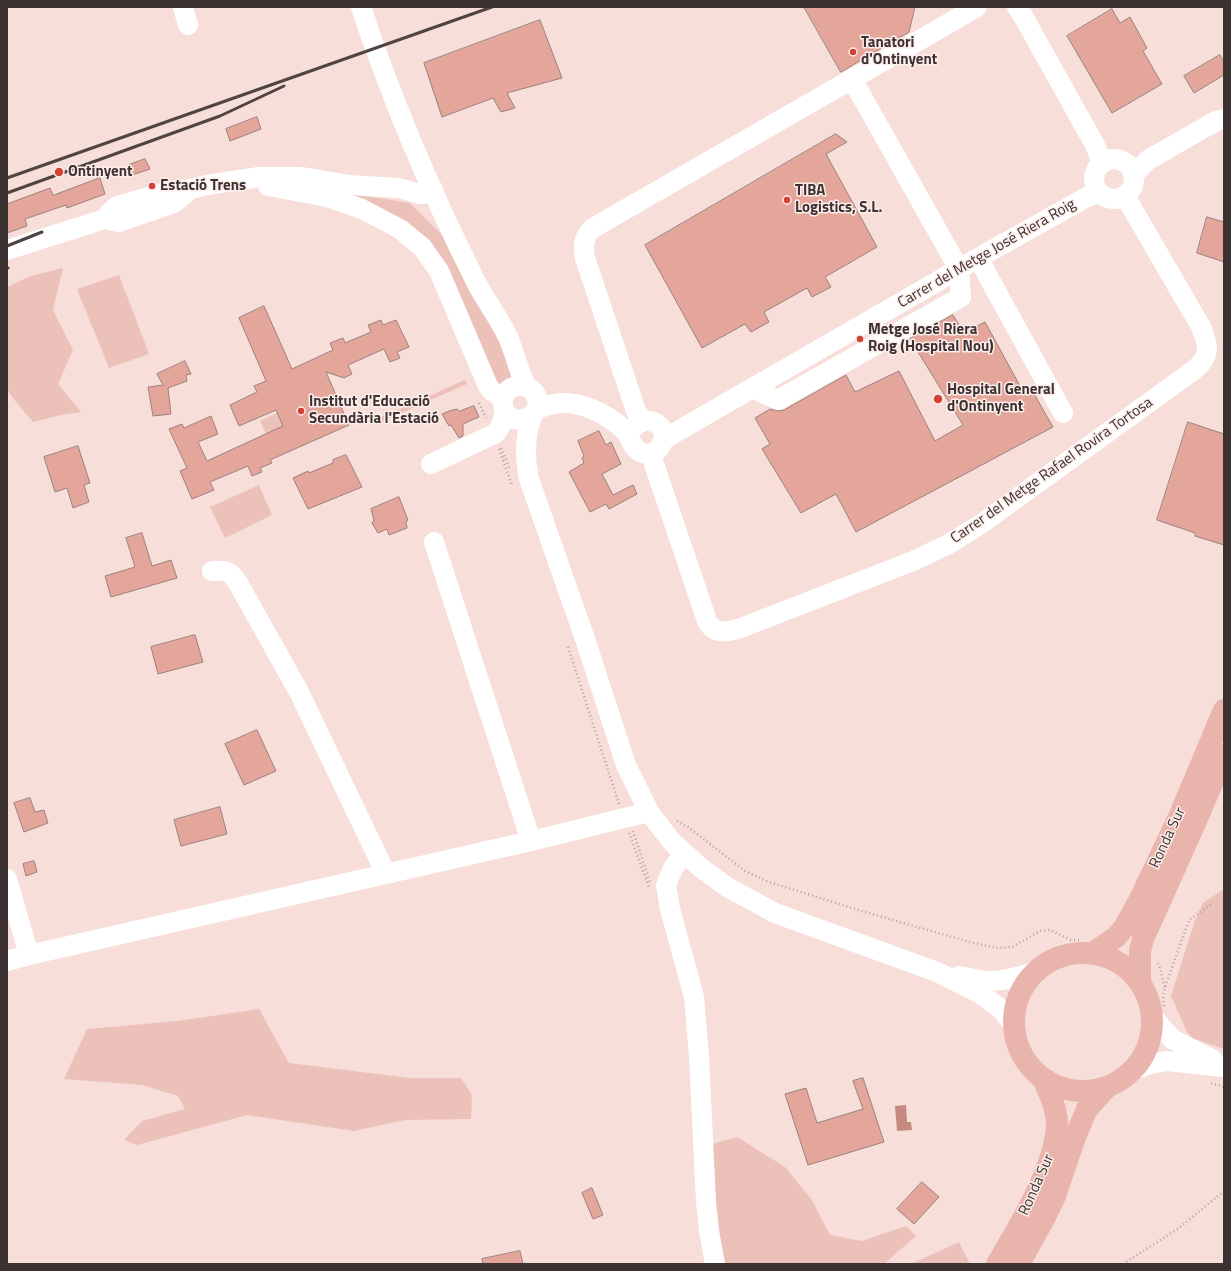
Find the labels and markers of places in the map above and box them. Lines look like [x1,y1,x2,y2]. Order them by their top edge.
place label: Tanatori d'Ontinyent [861,34,937,69]
marker: Tanatori d'Ontinyent [848,47,858,57]
place label: Ontinyent [68,163,132,181]
marker: Ontinyent [53,166,65,178]
place label: Estació Trens [160,177,246,195]
marker: Estació Trens [147,181,157,191]
place label: TIBA Logistics, S.L. [795,182,882,217]
marker: TIBA Logistics, S.L. [782,195,792,205]
place label: Metge José Riera Roig (Hospital Nou) [868,321,994,356]
marker: Metge José Riera Roig (Hospital Nou) [855,334,865,344]
place label: Hospital General d'Ontinyent [947,381,1055,416]
place label: Institut d'Educació Secundària l'Estació [309,393,439,428]
marker: Hospital General d'Ontinyent [932,393,944,405]
marker: Institut d'Educació Secundària l'Estació [296,406,306,416]

